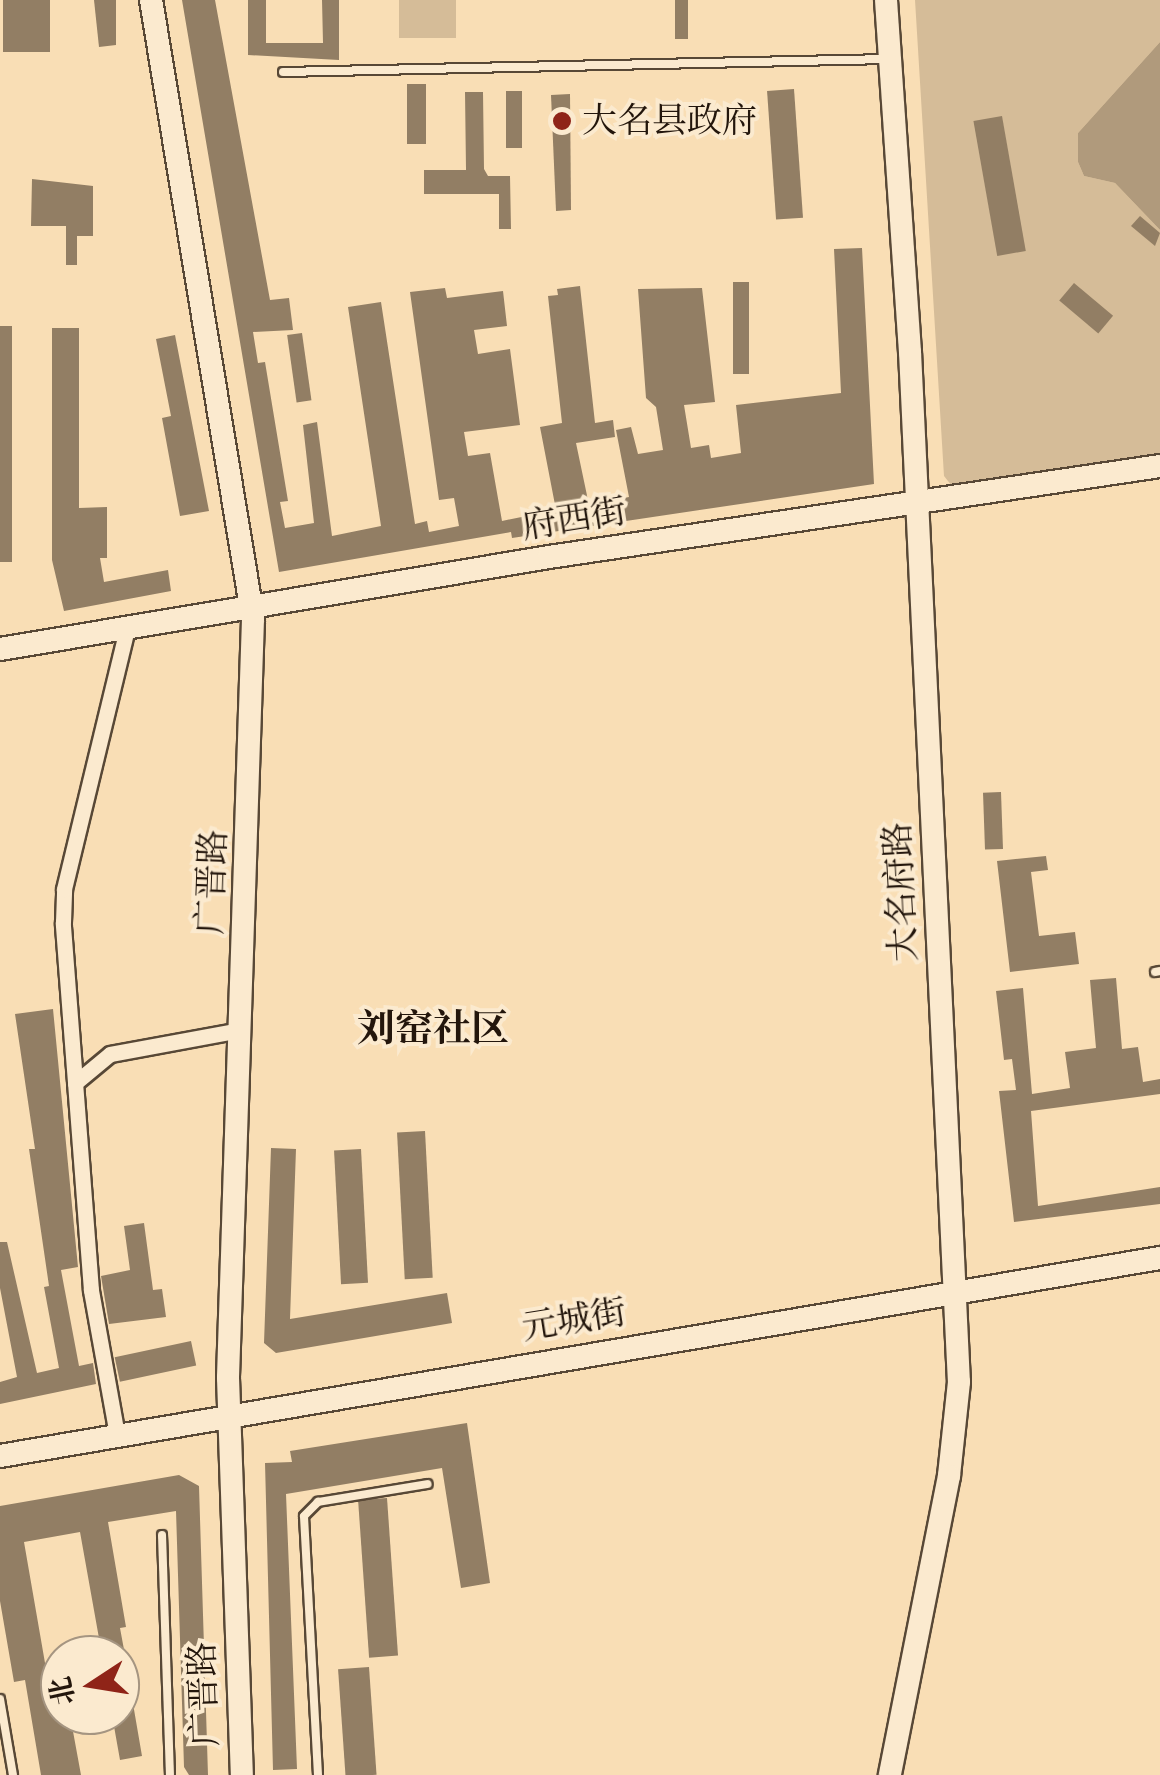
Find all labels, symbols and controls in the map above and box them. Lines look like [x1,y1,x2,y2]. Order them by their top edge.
place label: 大名县政府 [582,100,757,142]
marker: 大名县政府 [551,110,573,132]
street label: 府西街 [519,490,629,548]
street label: 大名府路 [876,821,926,963]
street label: 广晋路 [189,829,235,935]
district label: 刘窑社区 [357,1007,509,1053]
street label: 元城街 [519,1291,629,1349]
north arrow [40,1635,140,1735]
street label: 广晋路 [181,1641,227,1747]
text: 北 [41,1673,84,1708]

